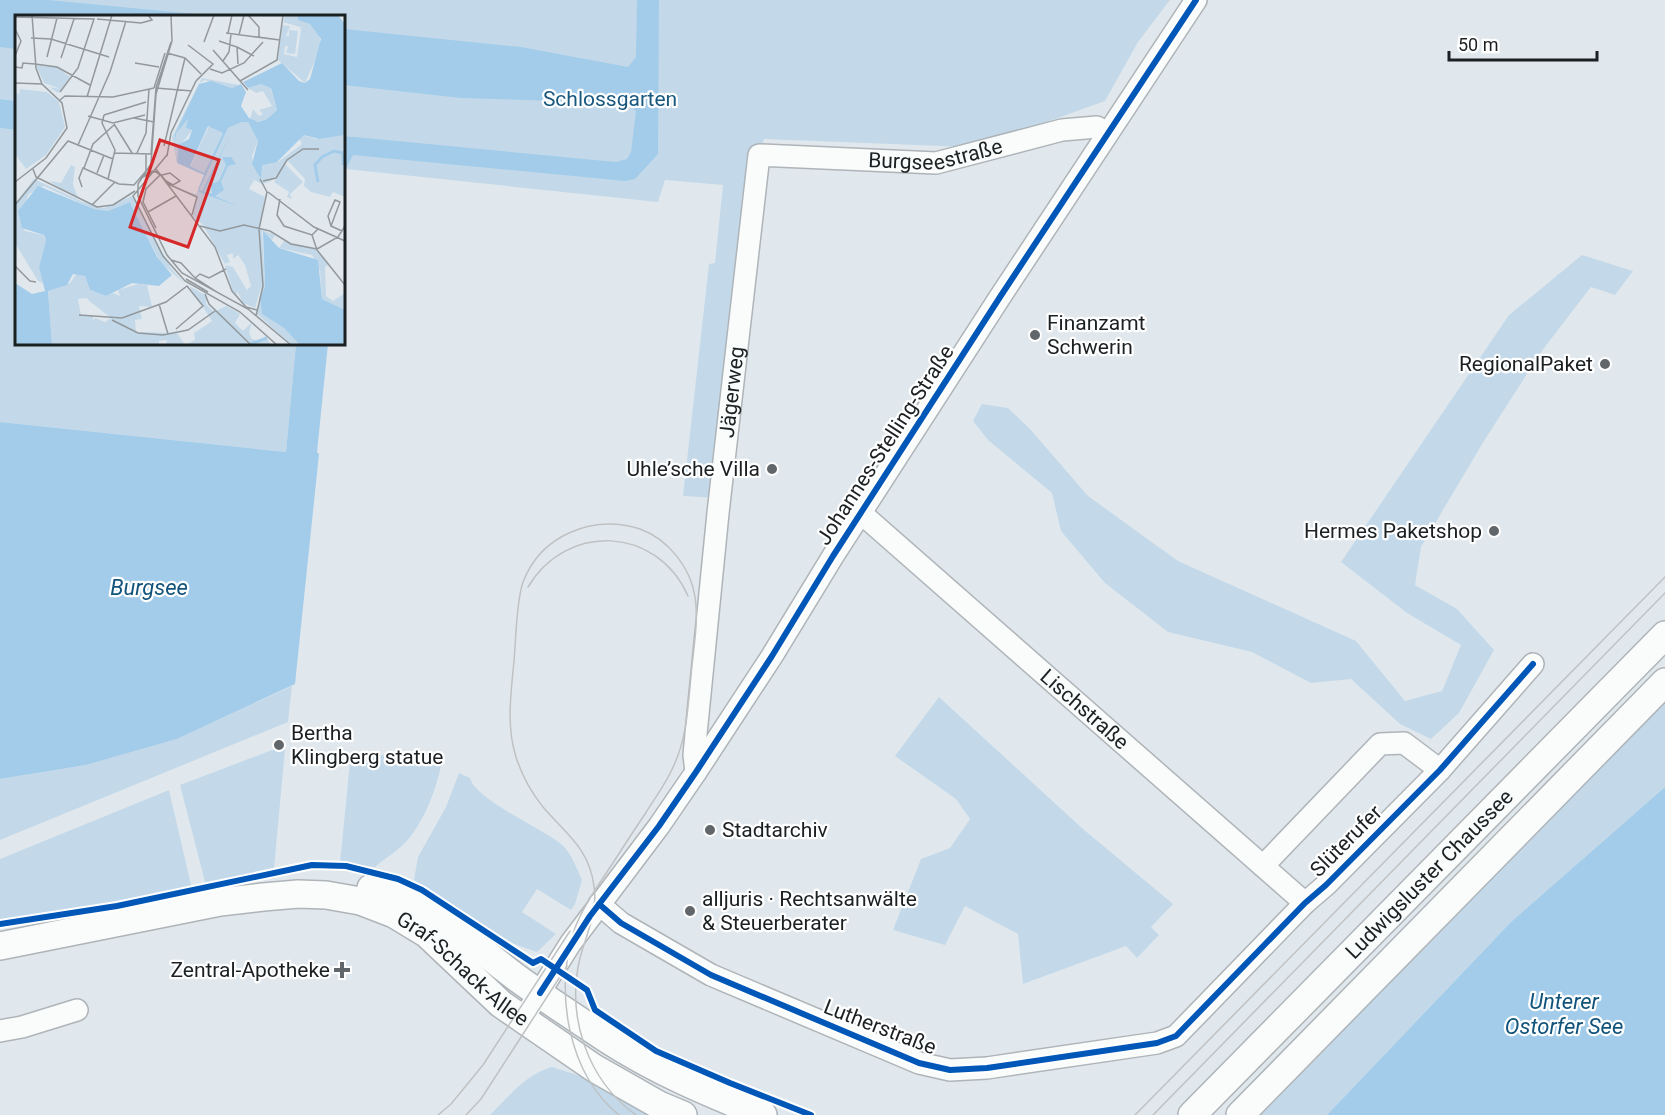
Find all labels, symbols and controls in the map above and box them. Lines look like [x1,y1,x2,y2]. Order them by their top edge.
inset map [15,15,345,345]
scale bar [1449,24,1598,62]
text: 50 m [1458,34,1498,55]
park label: Schlossgarten [543,87,677,111]
street label: Burgseestraße [868,134,1005,175]
place label: Finanzamt Schwerin [1047,311,1146,359]
marker: Finanzamt Schwerin [1028,328,1042,342]
street label: Johannes-Stelling-Straße [811,341,959,549]
street label: Jägerweg [715,345,749,439]
place label: RegionalPaket [1459,352,1593,376]
marker: RegionalPaket [1598,357,1612,371]
place label: Uhle’sche Villa [626,457,760,481]
marker: Uhle’sche Villa [765,462,779,476]
place label: Hermes Paketshop [1304,519,1482,543]
marker: Hermes Paketshop [1487,524,1501,538]
water label: Burgsee [110,575,188,600]
street label: Lischstraße [1035,664,1133,754]
place label: Bertha Klingberg statue [291,721,443,769]
marker: Bertha Klingberg statue [272,738,286,752]
street label: Ludwigsluster Chaussee [1341,785,1518,964]
street label: Slüterufer [1305,800,1387,882]
place label: Stadtarchiv [722,818,828,842]
marker: Stadtarchiv [703,823,717,837]
place label: alljuris · Rechtsanwälte & Steuerberater [702,887,917,935]
marker: alljuris · Rechtsanwälte & Steuerberater [683,904,697,918]
street label: Graf-Schack-Allee [392,907,533,1031]
place label: Zentral-Apotheke [170,958,330,982]
marker: Zentral-Apotheke [335,963,349,977]
water label: Unterer Ostorfer See [1505,989,1623,1039]
street label: Lutherstraße [820,995,940,1059]

